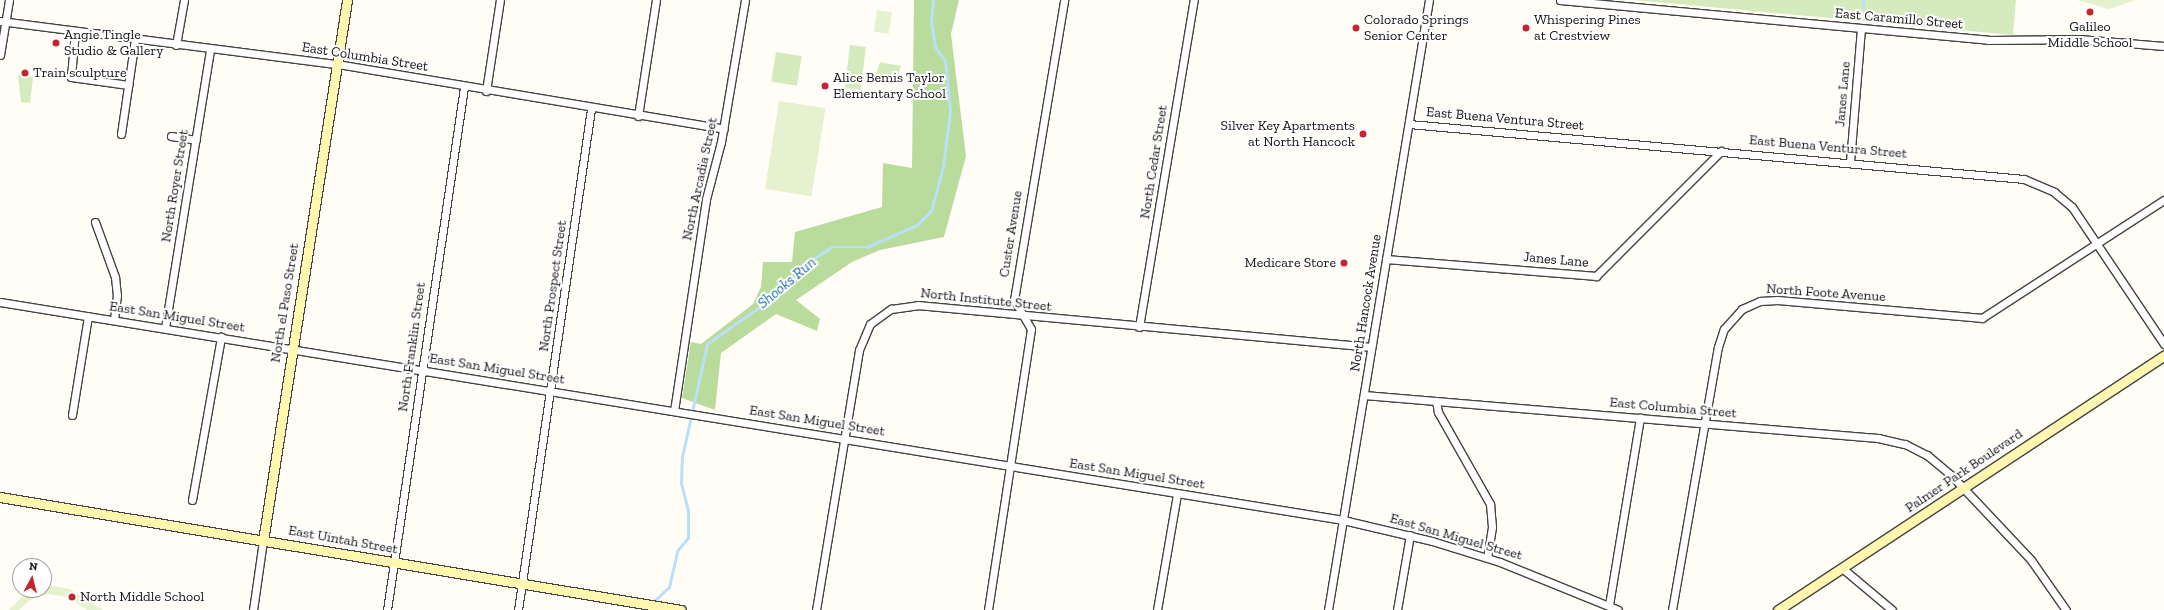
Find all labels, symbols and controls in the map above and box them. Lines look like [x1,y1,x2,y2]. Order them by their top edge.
street label: East Caramillo Street [1834,5,1964,33]
marker: Galileo Middle School [2085,7,2095,17]
place label: Colorado Springs Senior Center [1364,12,1469,44]
place label: Whispering Pines at Crestview [1534,12,1641,44]
place label: Galileo Middle School [2048,19,2132,52]
marker: Colorado Springs Senior Center [1351,23,1361,33]
marker: Whispering Pines at Crestview [1521,23,1531,33]
place label: Angie Tingle Studio & Gallery [64,27,163,60]
marker: Angie Tingle Studio & Gallery [51,38,61,48]
street label: East Columbia Street [301,39,429,75]
street label: Janes Lane [1832,61,1854,127]
place label: Train sculpture [33,65,127,81]
marker: Train sculpture [20,68,30,78]
place label: Alice Bemis Taylor Elementary School [833,70,946,102]
marker: Alice Bemis Taylor Elementary School [820,81,830,91]
street label: North Cedar Street [1137,104,1171,220]
street label: East Buena Ventura Street [1425,104,1585,134]
street label: North Arcadia Street [679,116,721,242]
place label: Silver Key Apartments at North Hancock [1220,118,1355,150]
street label: North Royer Street [158,128,192,244]
marker: Silver Key Apartments at North Hancock [1358,129,1368,139]
street label: East Buena Ventura Street [1748,132,1908,162]
street label: Custer Avenue [996,189,1026,279]
street label: North Prospect Street [535,219,571,353]
street label: North Hancock Avenue [1347,233,1385,373]
street label: North el Paso Street [267,242,303,364]
street label: Janes Lane [1523,249,1589,271]
water label: Shooks Run [754,253,820,313]
place label: Medicare Store [1245,255,1336,271]
marker: Medicare Store [1339,258,1349,268]
street label: North Foote Avenue [1765,280,1887,306]
street label: North Franklin Street [395,281,429,413]
street label: North Institute Street [920,285,1052,315]
street label: East San Miguel Street [108,298,246,336]
street label: East San Miguel Street [428,350,566,388]
street label: East Columbia Street [1609,394,1737,422]
street label: East San Miguel Street [748,402,886,440]
street label: Palmer Park Boulevard [1902,425,2026,517]
street label: East San Miguel Street [1068,455,1206,493]
street label: East San Miguel Street [1388,510,1524,564]
street label: East Uintah Street [287,522,399,558]
north arrow [12,558,52,598]
text: N [28,560,38,574]
place label: North Middle School [80,589,204,605]
marker: North Middle School [67,592,77,602]

